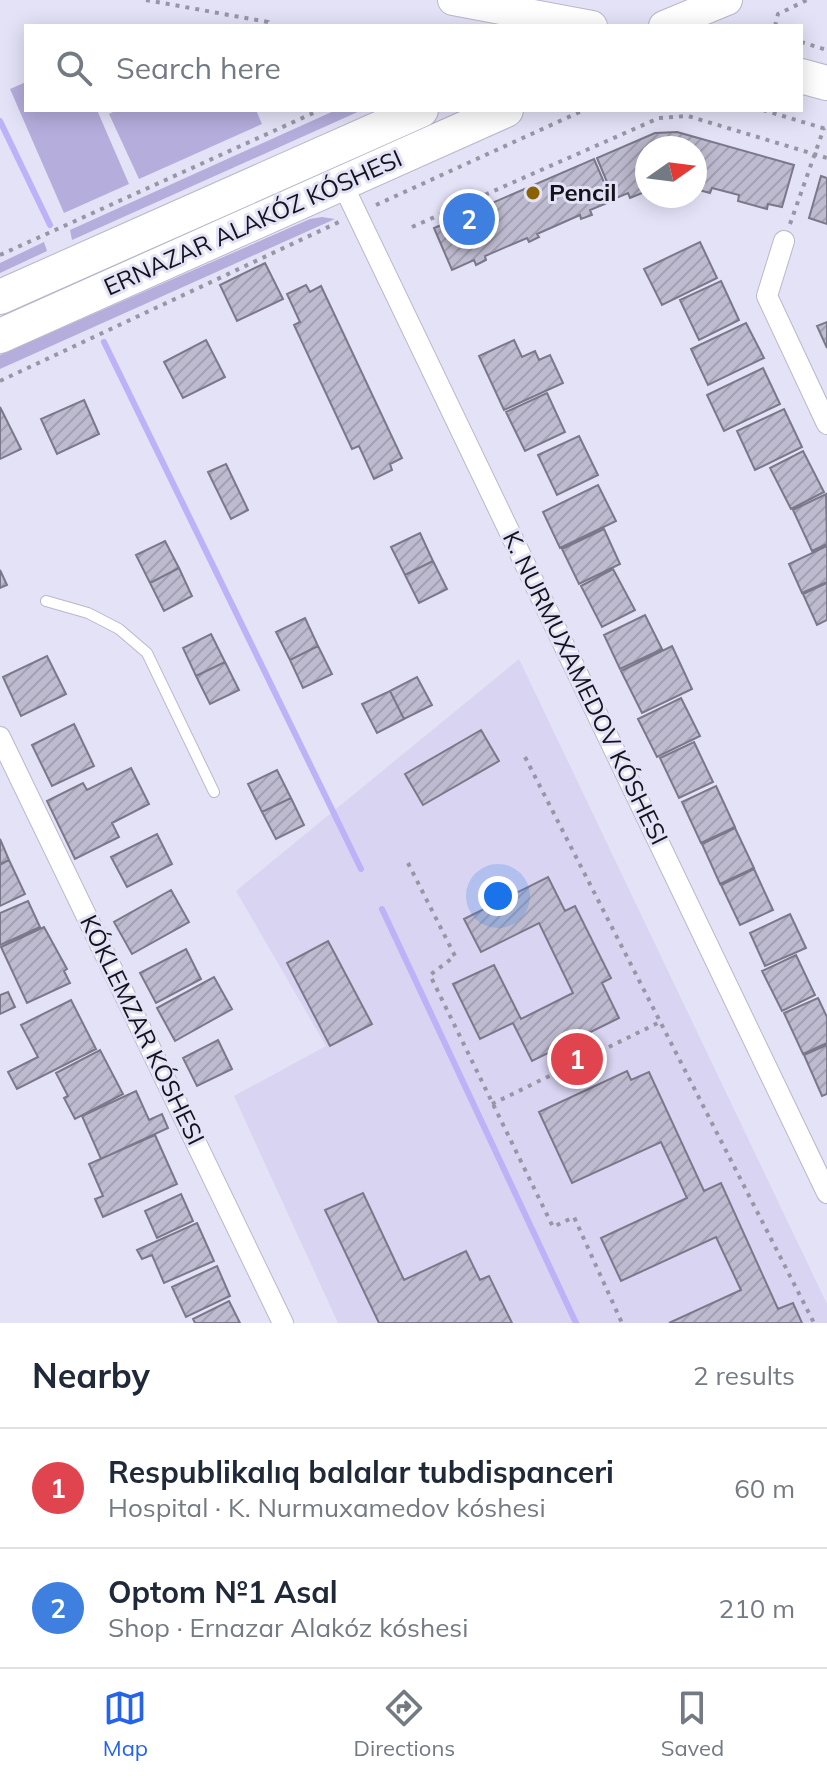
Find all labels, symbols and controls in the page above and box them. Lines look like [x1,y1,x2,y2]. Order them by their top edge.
search box [24,24,803,112]
icon: search [52,46,96,90]
text: Search here [116,49,281,87]
north arrow [635,136,707,208]
street label: ERNAZAR ALAKÓZ KÓSHESI [99,143,406,302]
place label: Pencil [549,177,617,207]
marker: Pencil [524,184,542,202]
pin: 2 [443,189,495,249]
street label: K. NURMUXAMEDOV KÓSHESI [497,526,675,849]
your location [478,876,518,916]
street label: KÓKLEMZAR KÓSHESI [74,910,212,1149]
pin: 1 [551,1029,603,1089]
text: Nearby [32,1354,150,1397]
text: 2 results [693,1359,795,1392]
text: Respublikalıq balalar tubdispanceri [108,1453,614,1491]
text: 1 [50,1472,66,1505]
text: 60 m [734,1472,795,1505]
text: Hospital · K. Nurmuxamedov kóshesi [108,1491,546,1524]
text: Optom №1 Asal [108,1573,338,1611]
text: 2 [50,1592,66,1625]
text: 210 m [719,1592,795,1625]
text: Shop · Ernazar Alakóz kóshesi [108,1611,468,1644]
tab: Map [103,1686,148,1762]
tab: Directions [354,1686,455,1762]
tab: Saved [661,1686,724,1762]

